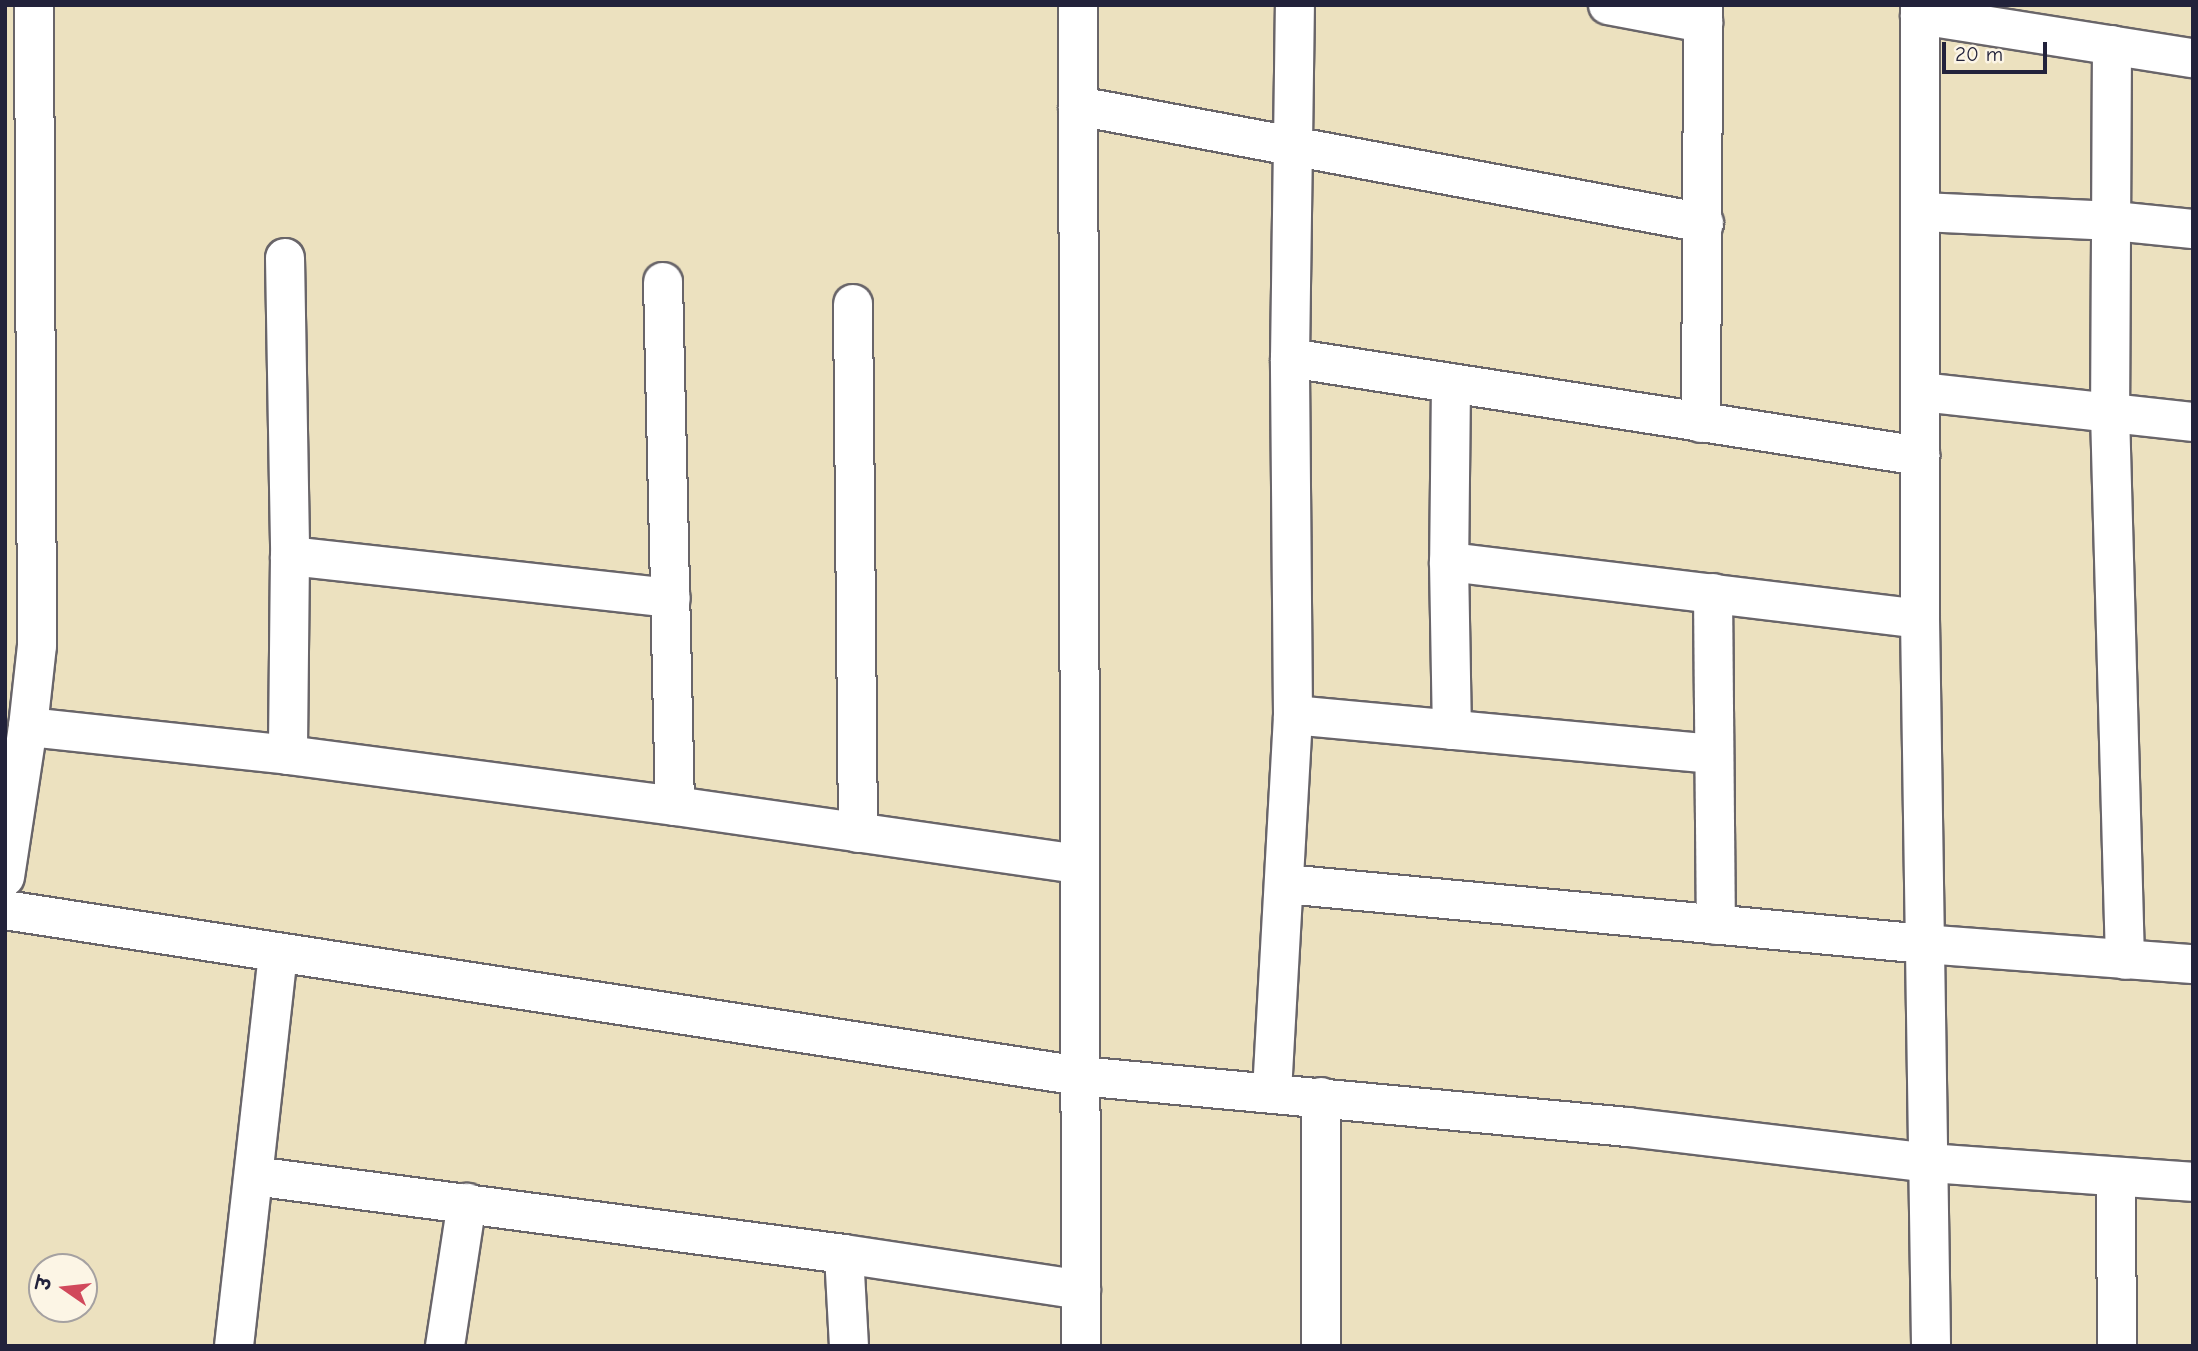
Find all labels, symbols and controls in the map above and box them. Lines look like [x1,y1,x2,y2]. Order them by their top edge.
scale bar [1946,28,2051,72]
text: 20 m [1955,42,2003,66]
north arrow [28,1253,98,1323]
text: उ [32,1275,57,1292]

